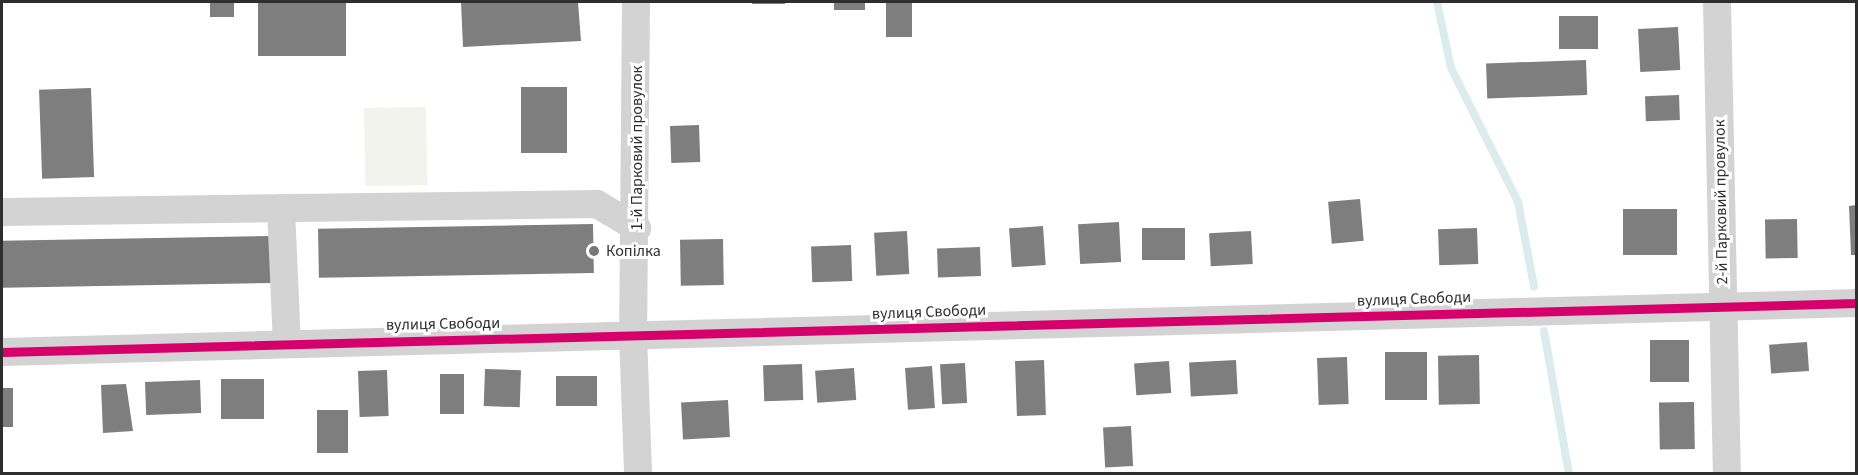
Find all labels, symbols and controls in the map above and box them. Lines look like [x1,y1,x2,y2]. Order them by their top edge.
street label: 1-й Парковий провулок [627,65,647,231]
street label: 2-й Парковий провулок [1710,119,1732,285]
place label: Копілка [606,241,661,261]
marker: Копілка [587,244,601,258]
street label: вулиця Свободи [1357,287,1471,311]
street label: вулиця Свободи [872,300,986,324]
street label: вулиця Свободи [386,313,500,335]

